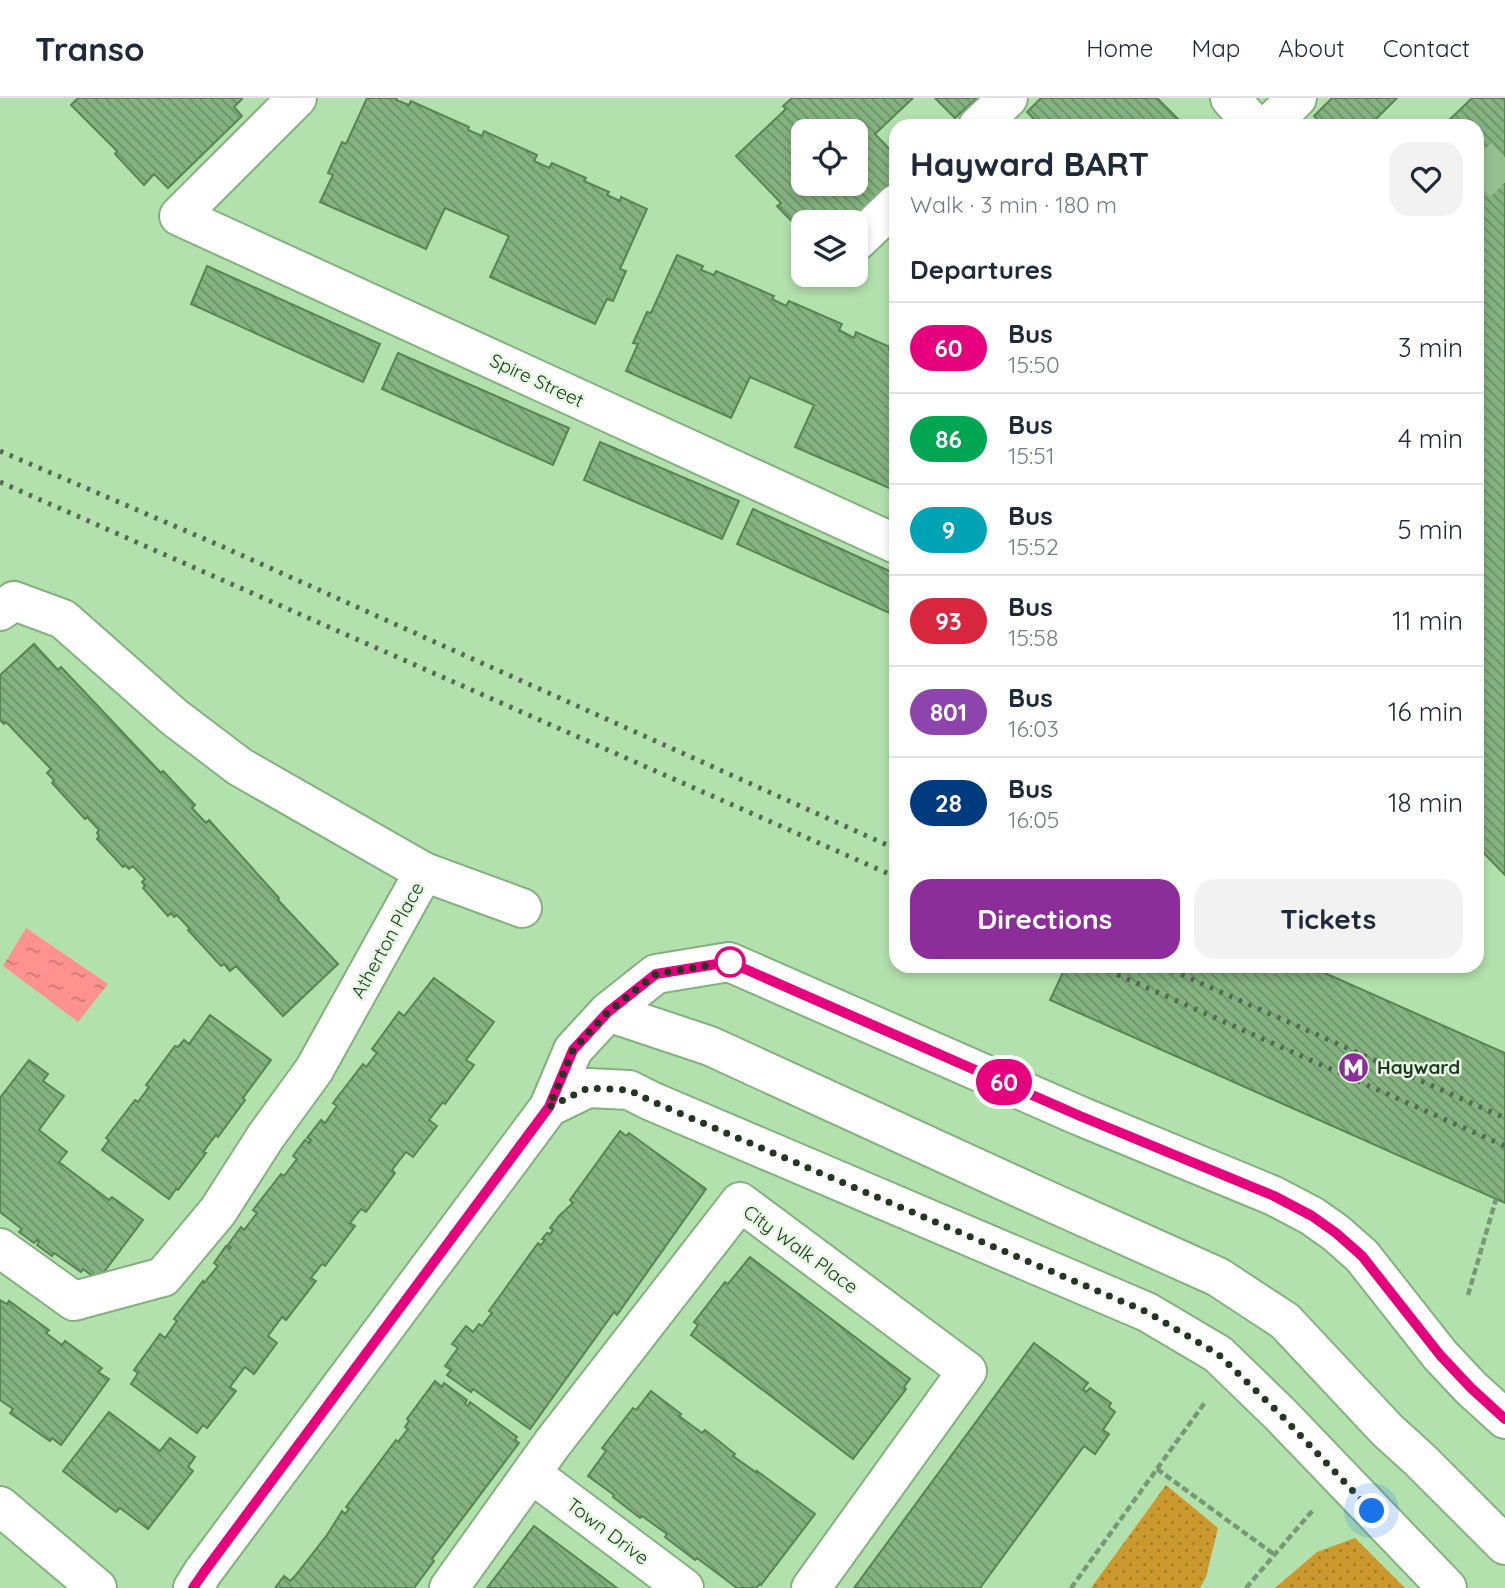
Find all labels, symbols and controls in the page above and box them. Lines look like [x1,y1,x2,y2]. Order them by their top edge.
text: Transo [35,28,145,69]
text: Home [1086,33,1153,63]
text: Map [1191,33,1240,63]
text: About [1278,33,1345,63]
text: Contact [1383,33,1470,63]
map controls [791,119,868,287]
button: locate [791,119,868,196]
button: heart [1389,142,1463,216]
text: Hayward BART [910,143,1149,184]
text: Walk · 3 min · 180 m [910,190,1117,219]
button: layers [791,210,868,287]
text: Departures [910,253,1053,286]
text: Bus [1008,317,1053,350]
text: 3 min [1398,331,1463,364]
text: 60 [934,333,963,363]
street label: Spire Street [486,348,588,412]
text: 15:50 [1008,350,1060,379]
text: Bus [1008,408,1053,441]
text: 4 min [1398,422,1463,455]
text: 86 [935,424,962,454]
text: 15:51 [1008,441,1054,470]
text: Bus [1008,499,1053,532]
text: 5 min [1397,513,1463,546]
text: 9 [942,515,955,545]
text: 15:52 [1008,532,1059,561]
text: Bus [1008,590,1053,623]
text: 11 min [1392,604,1463,637]
text: 93 [935,606,962,636]
text: 15:58 [1008,623,1058,652]
text: Bus [1008,681,1053,714]
text: 16 min [1388,695,1463,728]
text: 801 [930,697,967,727]
text: 16:03 [1008,714,1059,743]
text: Bus [1008,772,1053,805]
text: 18 min [1388,786,1463,819]
text: 28 [935,788,962,818]
text: 16:05 [1008,805,1059,834]
street label: Atherton Place [345,878,429,1002]
button: Directions [910,879,1180,959]
button: Tickets [1194,879,1463,959]
unlabelled marker [715,947,745,977]
metro station icon: Hayward [1337,1050,1371,1084]
place label: Hayward [1377,1055,1460,1079]
line badge: 60 [972,1059,1036,1105]
text: 60 [990,1067,1018,1097]
street label: City Walk Place [739,1199,863,1299]
street label: Town Drive [562,1492,654,1570]
your location [1354,1493,1389,1528]

